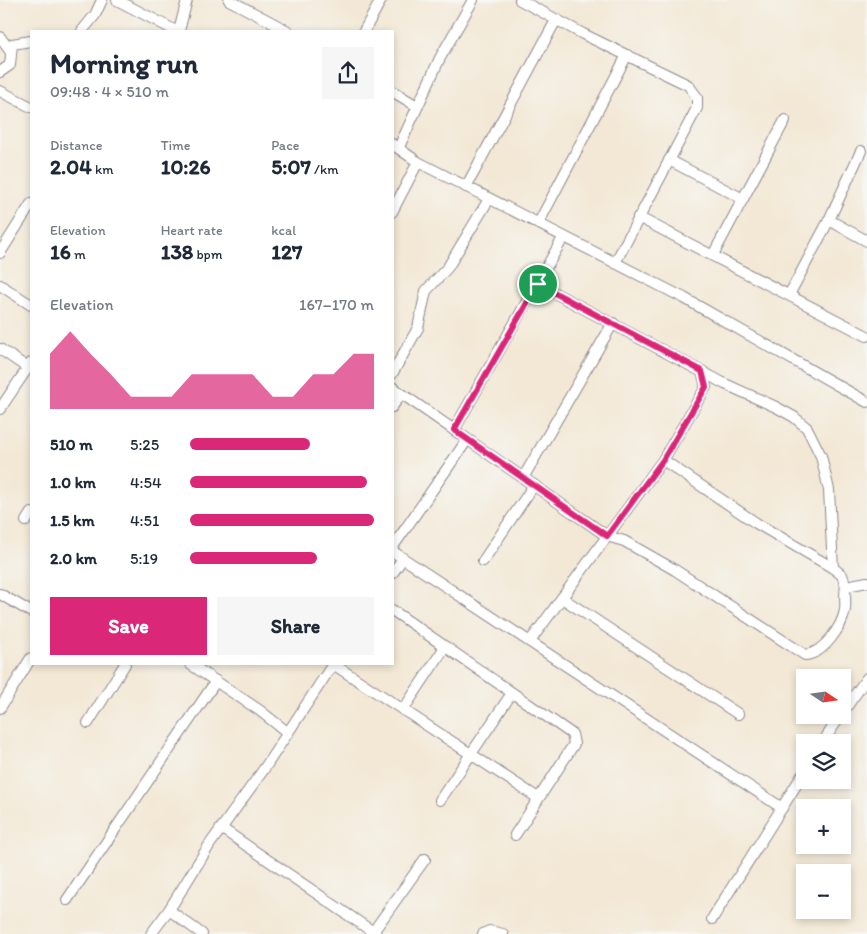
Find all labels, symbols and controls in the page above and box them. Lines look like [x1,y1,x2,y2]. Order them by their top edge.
text: Morning run [50,46,198,80]
button: share [322,47,374,99]
text: 09:48 · 4 × 510 m [50,82,169,101]
text: Distance [50,137,102,154]
text: Time [161,137,191,154]
text: Pace [271,137,299,154]
text: 2.04 [50,154,92,179]
text: 10:26 [161,154,211,179]
text: 5:07 [271,154,311,179]
text: km [92,161,113,178]
text: /km [311,161,338,178]
text: Elevation [50,222,106,239]
text: Heart rate [161,222,223,239]
text: kcal [271,222,296,239]
text: 16 [50,239,71,264]
text: 138 [161,239,193,264]
text: 127 [271,239,303,264]
text: m [71,246,86,263]
text: bpm [193,246,222,263]
pin [517,263,559,305]
icon: arrive [524,270,552,298]
text: Elevation [50,295,114,314]
text: 167–170 m [299,295,374,314]
text: 510 m [50,435,93,454]
text: 5:25 [130,435,159,454]
text: 1.0 km [50,473,96,492]
text: 4:54 [130,473,162,492]
text: 1.5 km [50,511,95,530]
text: 4:51 [130,511,159,530]
text: 2.0 km [50,549,97,568]
text: 5:19 [130,549,158,568]
button: Save [50,597,207,655]
button: Share [217,597,374,655]
north arrow [796,669,851,724]
map controls [796,669,851,919]
button: layers [796,734,851,789]
button: + [796,799,851,854]
button: − [796,864,851,919]

